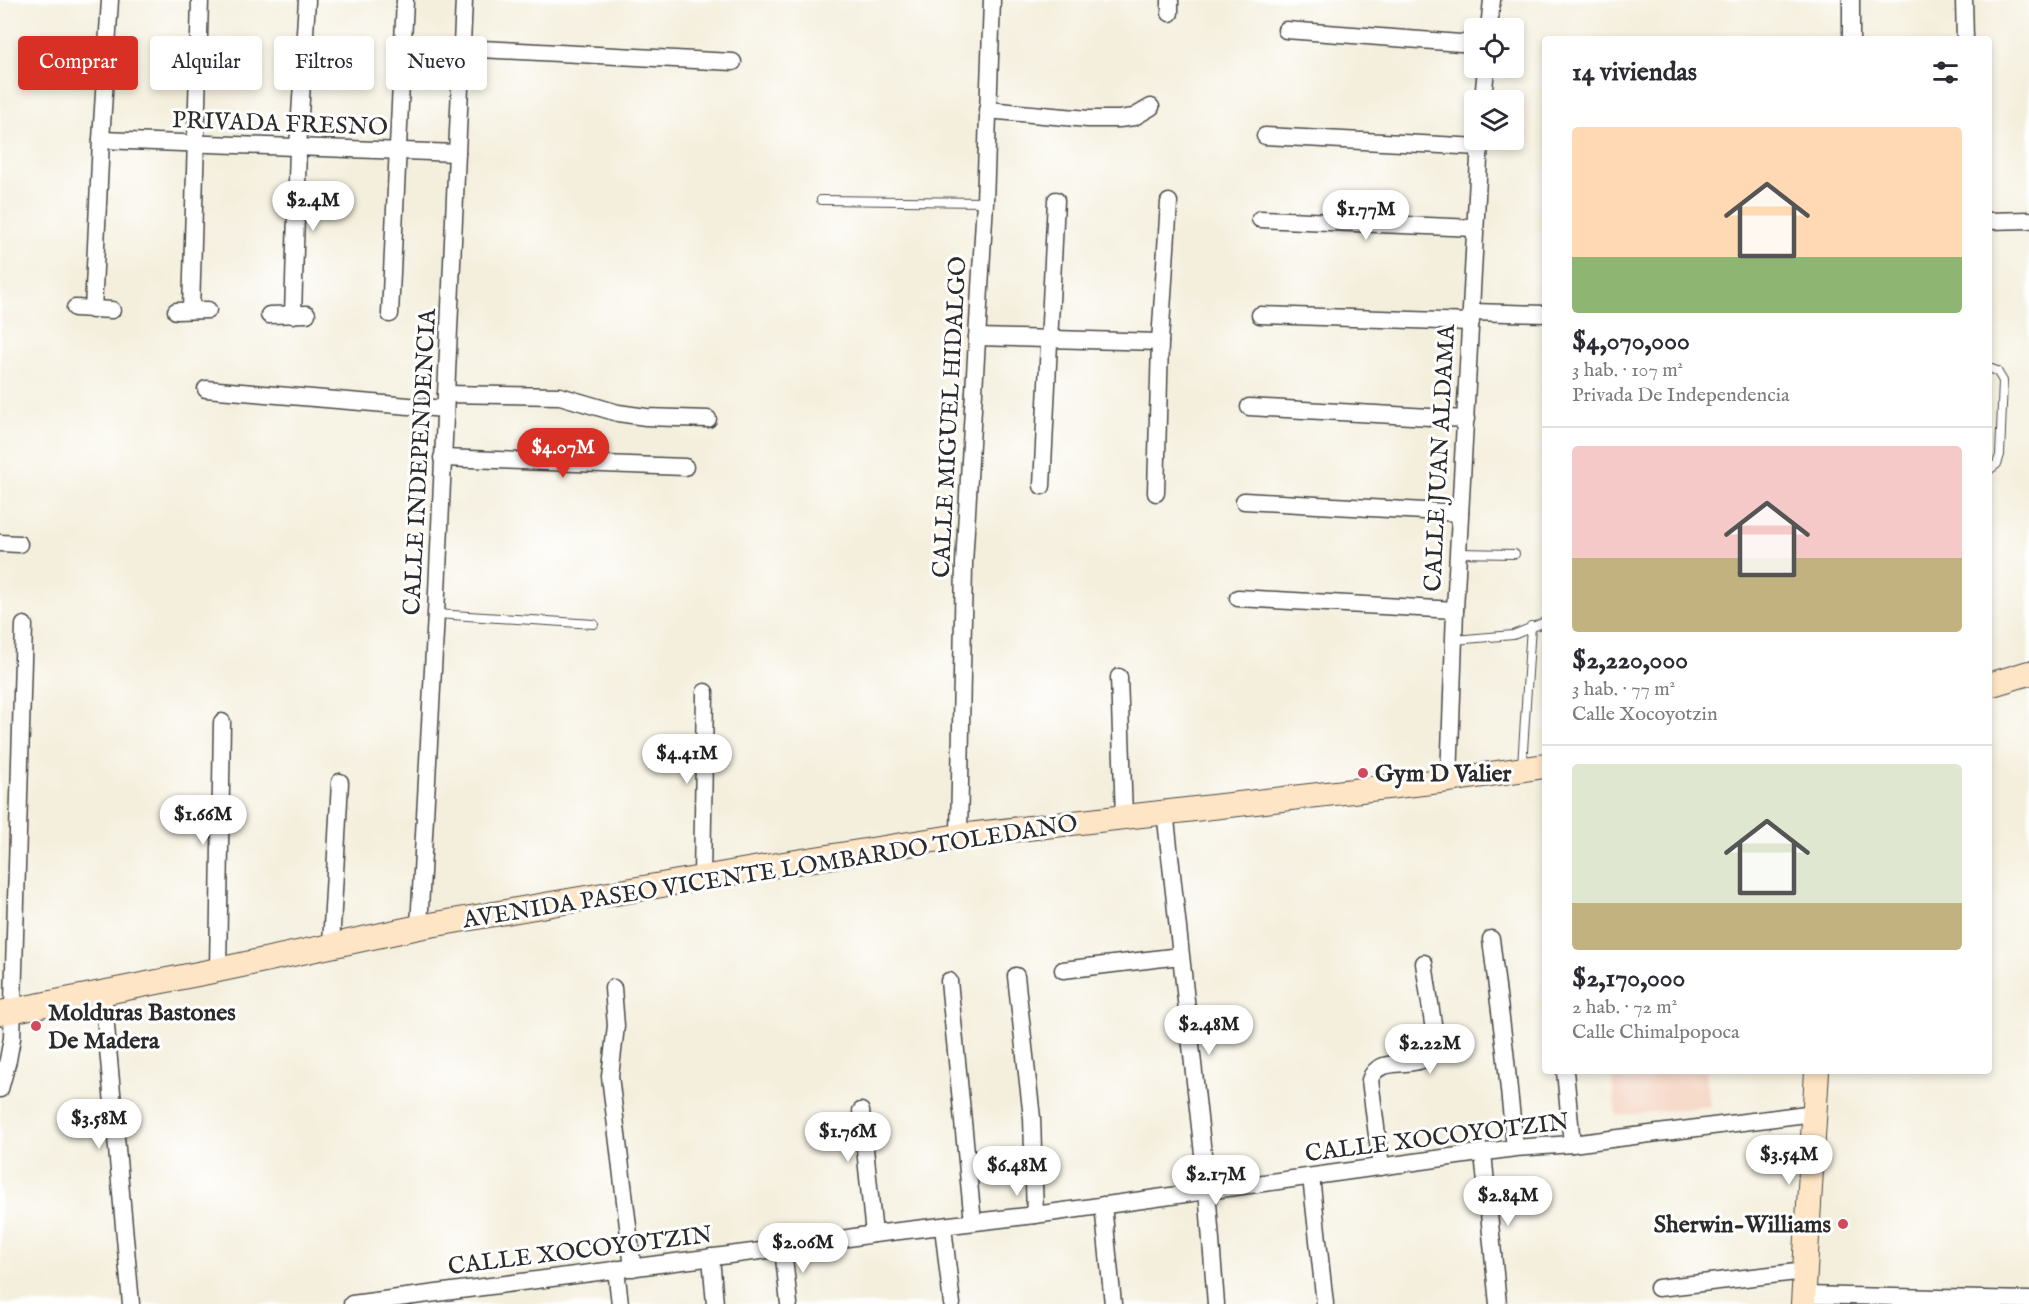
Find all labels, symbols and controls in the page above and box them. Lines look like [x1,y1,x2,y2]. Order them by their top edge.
map controls [1464,18,1524,150]
button: locate [1464,18,1524,78]
chip: Comprar [18,36,138,90]
chip: Alquilar [150,36,262,90]
chip: Filtros [274,36,374,90]
chip: Nuevo [386,36,487,90]
text: 14 viviendas [1572,56,1697,89]
icon: filters [1929,56,1962,89]
button: layers [1464,90,1524,150]
street label: PRIVADA FRESNO [171,105,388,144]
icon: home [1713,166,1821,274]
pin: $2.4M [271,181,355,232]
text: $2.4M [286,188,340,213]
pin: $1.77M [1317,190,1415,241]
text: $1.77M [1336,197,1396,222]
street label: CALLE MIGUEL HIDALGO [927,255,974,579]
street label: CALLE INDEPENDENCIA [397,307,444,616]
street label: CALLE JUAN ALDAMA [1418,323,1463,593]
text: $4,070,000 [1572,325,1690,358]
text: 3 hab. · 107 m² [1572,358,1683,383]
text: Privada De Independencia [1572,383,1790,408]
pin: $4.07M [514,428,612,479]
text: $4.07M [531,435,595,460]
icon: home [1713,485,1821,593]
text: $2,220,000 [1572,644,1688,677]
text: 3 hab. · 77 m² [1572,677,1675,702]
text: Calle Xocoyotzin [1572,702,1718,727]
pin: $4.41M [638,734,736,785]
text: $4.41M [656,741,718,766]
place label: Gym D Valier [1375,759,1512,790]
marker: Gym D Valier [1356,766,1370,780]
pin: $1.66M [154,795,252,846]
text: $1.66M [174,802,232,827]
icon: home [1713,803,1821,911]
street label: AVENIDA PASEO VICENTE LOMBARDO TOLEDANO [460,809,1080,937]
text: $2,170,000 [1572,962,1685,995]
text: 2 hab. · 72 m² [1572,995,1677,1020]
place label: Molduras Bastones De Madera [48,998,236,1057]
pin: $2.48M [1160,1005,1258,1056]
text: $2.48M [1178,1012,1240,1037]
marker: Molduras Bastones De Madera [29,1019,43,1033]
text: Calle Chimalpopoca [1572,1020,1740,1045]
pin: $2.22M [1381,1024,1479,1075]
text: $2.22M [1399,1031,1461,1056]
pin: $3.58M [50,1099,148,1150]
text: $3.58M [71,1106,127,1131]
street label: CALLE XOCOYOTZIN [1303,1107,1571,1170]
pin: $1.76M [799,1112,897,1163]
text: $1.76M [819,1119,877,1144]
pin: $3.54M [1740,1135,1838,1186]
text: $3.54M [1760,1142,1818,1167]
pin: $6.48M [968,1146,1066,1197]
text: $6.48M [987,1153,1047,1178]
pin: $2.17M [1167,1155,1265,1206]
text: $2.17M [1186,1162,1246,1187]
pin: $2.84M [1459,1176,1557,1227]
text: $2.84M [1477,1183,1539,1208]
place label: Sherwin-Williams [1654,1210,1832,1241]
marker: Sherwin-Williams [1836,1217,1850,1231]
street label: CALLE XOCOYOTZIN [446,1220,714,1283]
pin: $2.06M [754,1223,852,1274]
text: $2.06M [772,1230,834,1255]

